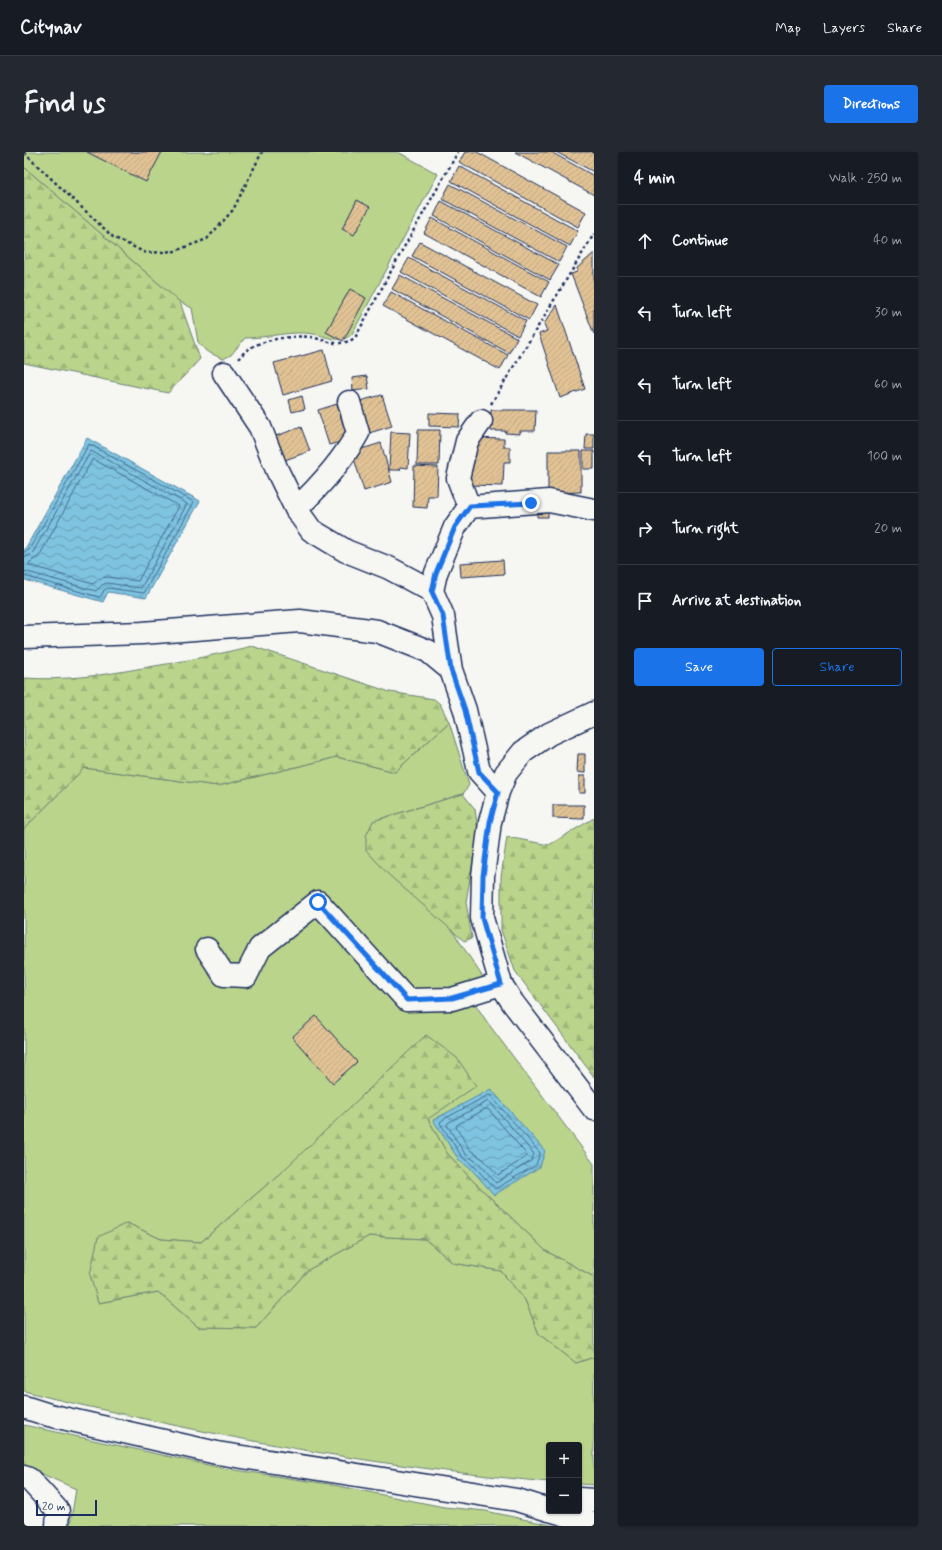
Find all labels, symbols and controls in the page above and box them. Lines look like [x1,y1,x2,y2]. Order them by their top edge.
text: Citynav [20,15,82,40]
text: Map [775,19,801,37]
text: Layers [823,19,865,37]
text: Share [887,19,922,37]
button: Directions [824,85,918,123]
text: Find us [24,86,105,123]
text: 4 min [634,167,675,189]
text: Walk · 250 m [829,170,902,187]
icon: ahead [634,230,656,252]
text: Continue [672,231,728,251]
text: 40 m [873,232,902,249]
icon: left [634,302,656,324]
text: Turn left [672,303,732,323]
text: 30 m [875,304,902,321]
icon: left [634,374,656,396]
text: Turn left [672,375,732,395]
text: 60 m [874,376,902,393]
icon: left [634,446,656,468]
text: Turn left [672,447,732,467]
text: 100 m [867,448,902,465]
route end [522,494,540,512]
icon: right [634,518,656,540]
text: Turn right [672,519,739,539]
text: 20 m [874,520,902,537]
icon: arrive [634,590,656,612]
text: Arrive at destination [672,591,801,611]
button: Save [634,648,764,686]
button: Share [772,648,902,686]
route start [309,893,327,911]
map controls [546,1442,582,1514]
button: + [546,1442,582,1478]
button: − [546,1478,582,1514]
scale bar [36,1498,97,1517]
text: 20 m [42,1500,65,1514]

